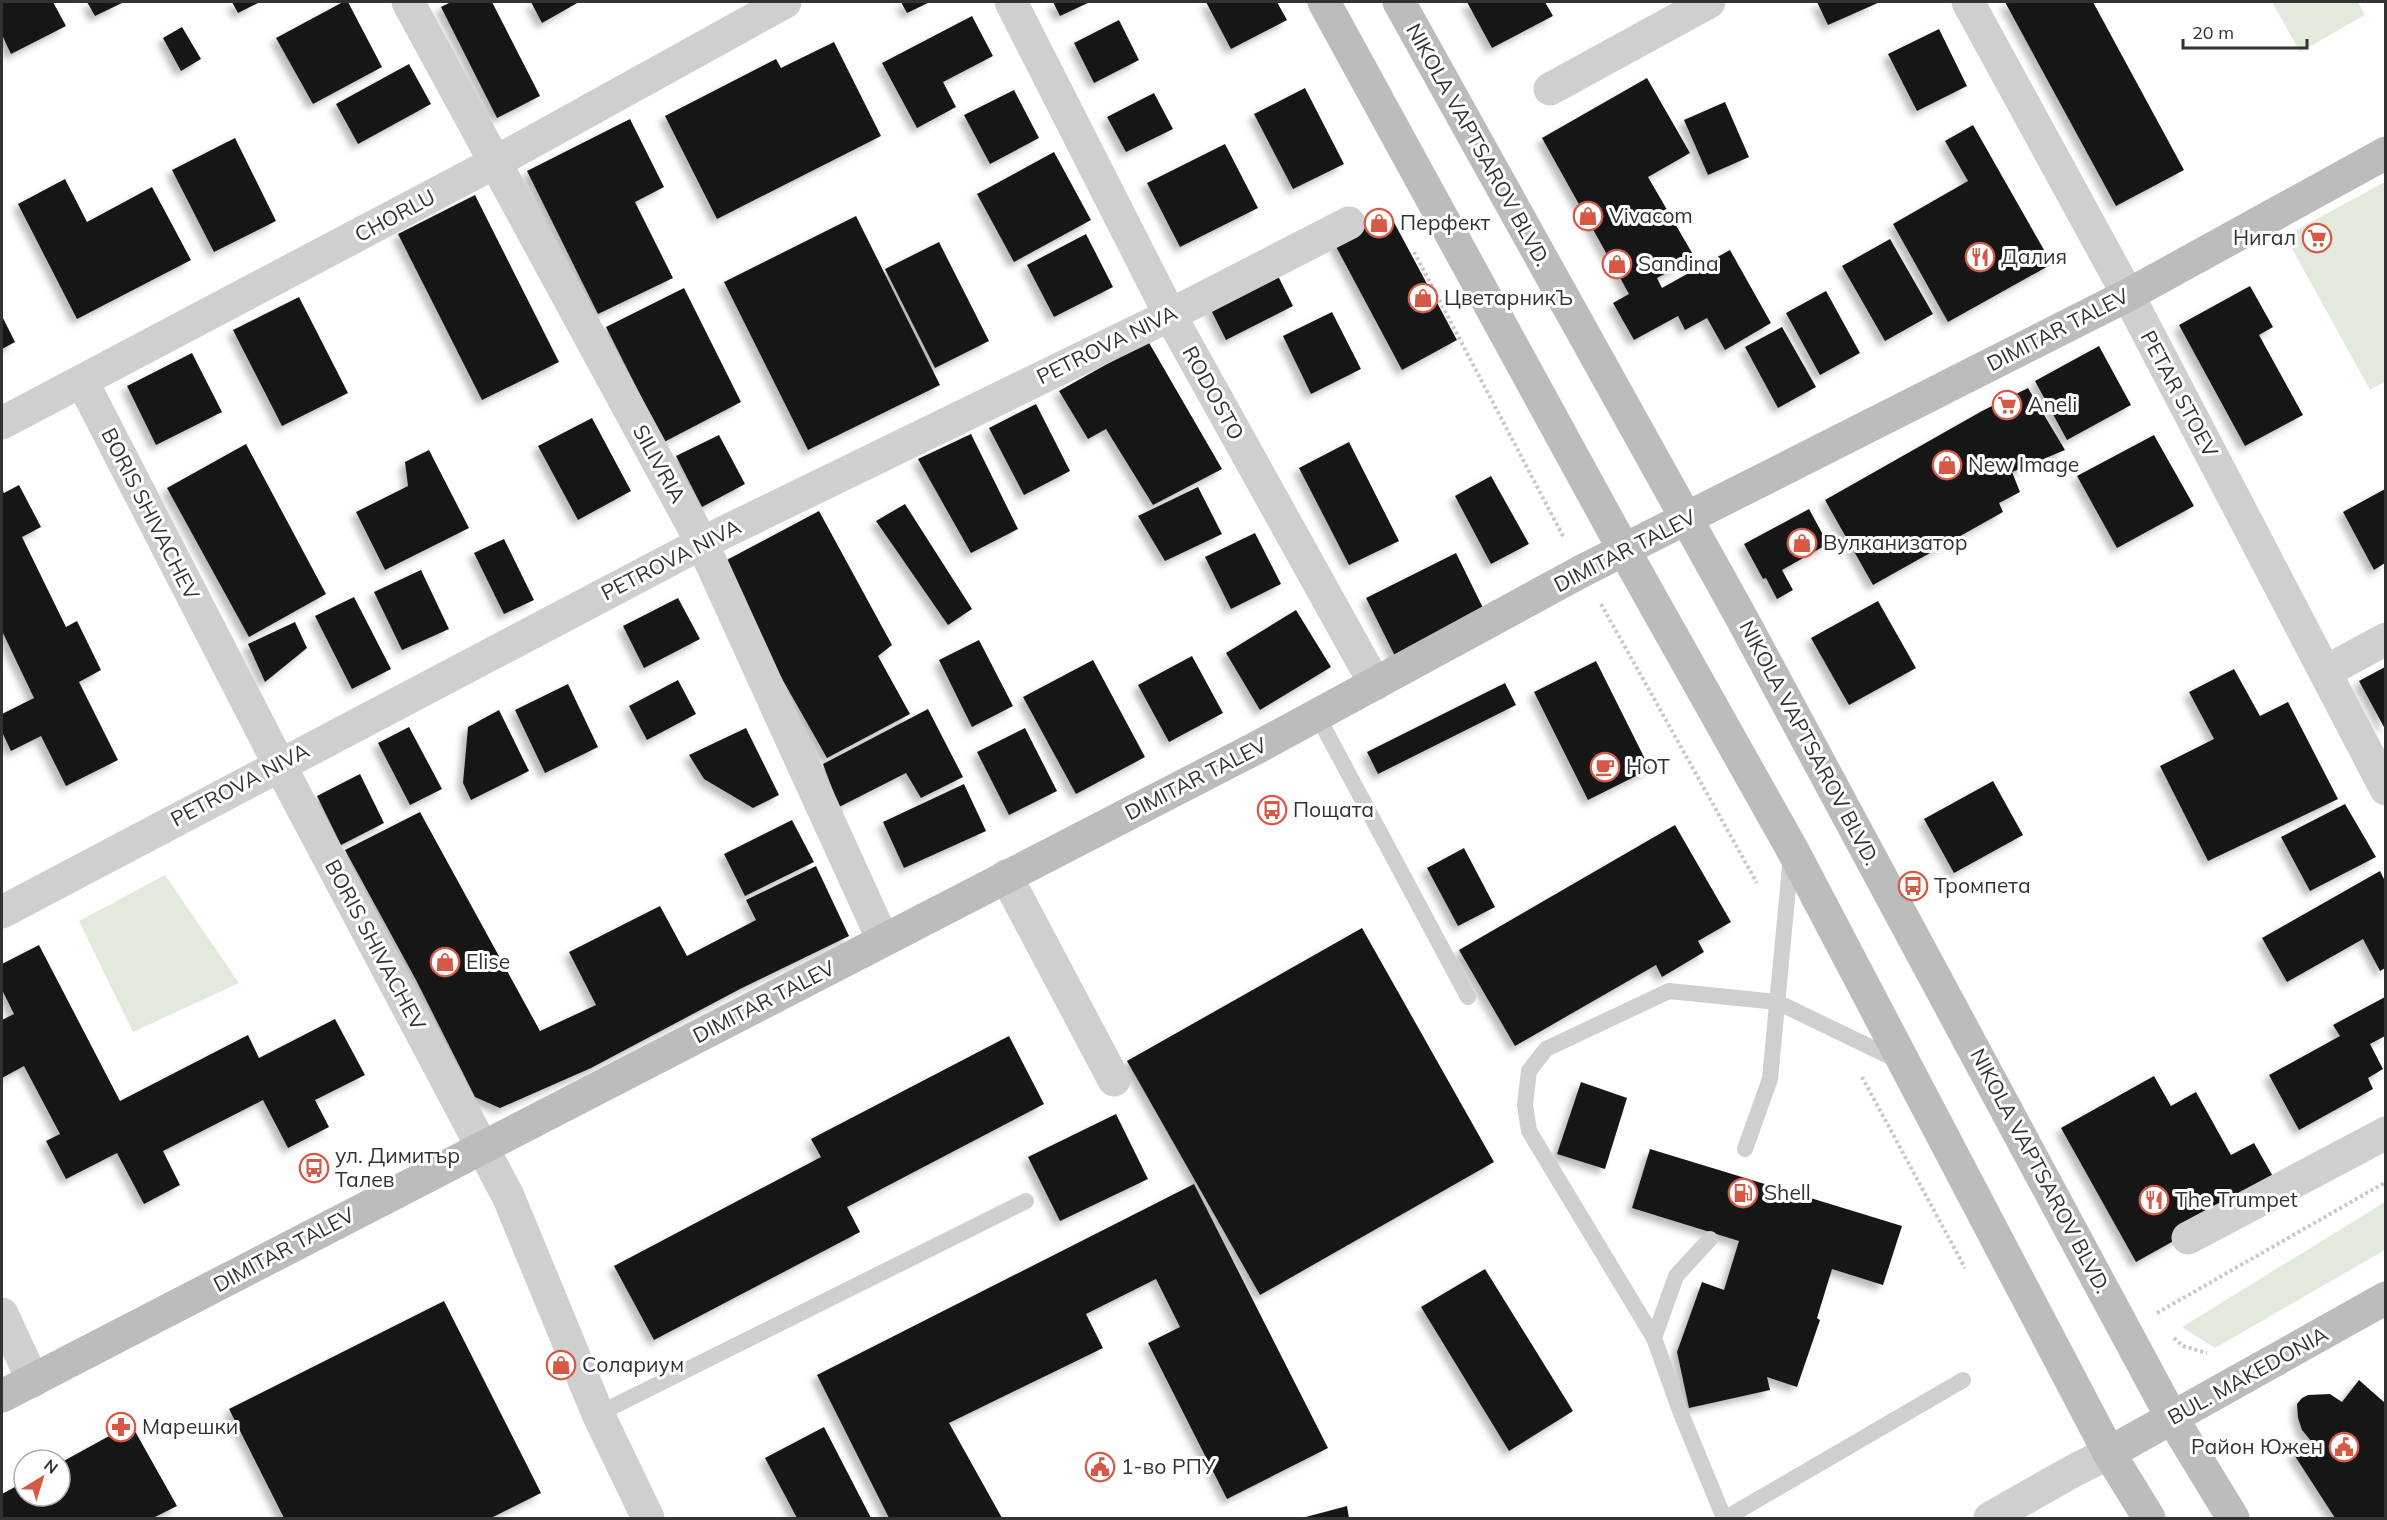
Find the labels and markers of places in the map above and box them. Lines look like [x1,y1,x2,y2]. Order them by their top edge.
shop icon: Vivacom [1572,200,1604,232]
place label: Vivacom [1609,202,1693,228]
shop icon: Перфект [1363,207,1395,239]
place label: Перфект [1400,209,1491,235]
supermarket icon: Нигал [2301,222,2333,254]
place label: Нигал [2233,224,2296,250]
restaurant icon: Далия [1964,241,1996,273]
place label: Далия [2001,243,2067,269]
shop icon: Sandina [1601,248,1633,280]
place label: Sandina [1638,250,1719,276]
shop icon: ЦветарникЪ [1407,282,1439,314]
place label: ЦветарникЪ [1444,284,1573,310]
supermarket icon: Aneli [1991,389,2023,421]
place label: Aneli [2028,391,2077,417]
shop icon: New Image [1931,449,1963,481]
place label: New Image [1968,451,2079,477]
shop icon: Вулканизатор [1786,527,1818,559]
place label: Вулканизатор [1823,529,1968,555]
cafe icon: HOT [1589,751,1621,783]
place label: HOT [1626,753,1670,779]
bus stop icon: Пощата [1256,794,1288,826]
place label: Пощата [1293,796,1374,822]
bus stop icon: Тромпета [1897,870,1929,902]
place label: Тромпета [1934,872,2031,898]
shop icon: Elise [429,946,461,978]
place label: Elise [466,948,510,974]
place label: ул. Димитър Талев [335,1142,460,1192]
bus stop icon: ул. Димитър Талев [298,1152,330,1184]
fuel station icon: Shell [1727,1177,1759,1209]
place label: Shell [1764,1179,1811,1205]
restaurant icon: The Trumpet [2138,1184,2170,1216]
place label: The Trumpet [2175,1186,2298,1212]
shop icon: Солариум [545,1349,577,1381]
place label: Солариум [582,1351,684,1377]
pharmacy icon: Марешки [105,1411,137,1443]
place label: Марешки [142,1413,238,1439]
public building icon: Район Южен [2328,1431,2360,1463]
place label: Район Южен [2191,1433,2323,1459]
public building icon: 1-во РПУ [1084,1451,1116,1483]
place label: 1-во РПУ [1121,1453,1216,1479]

